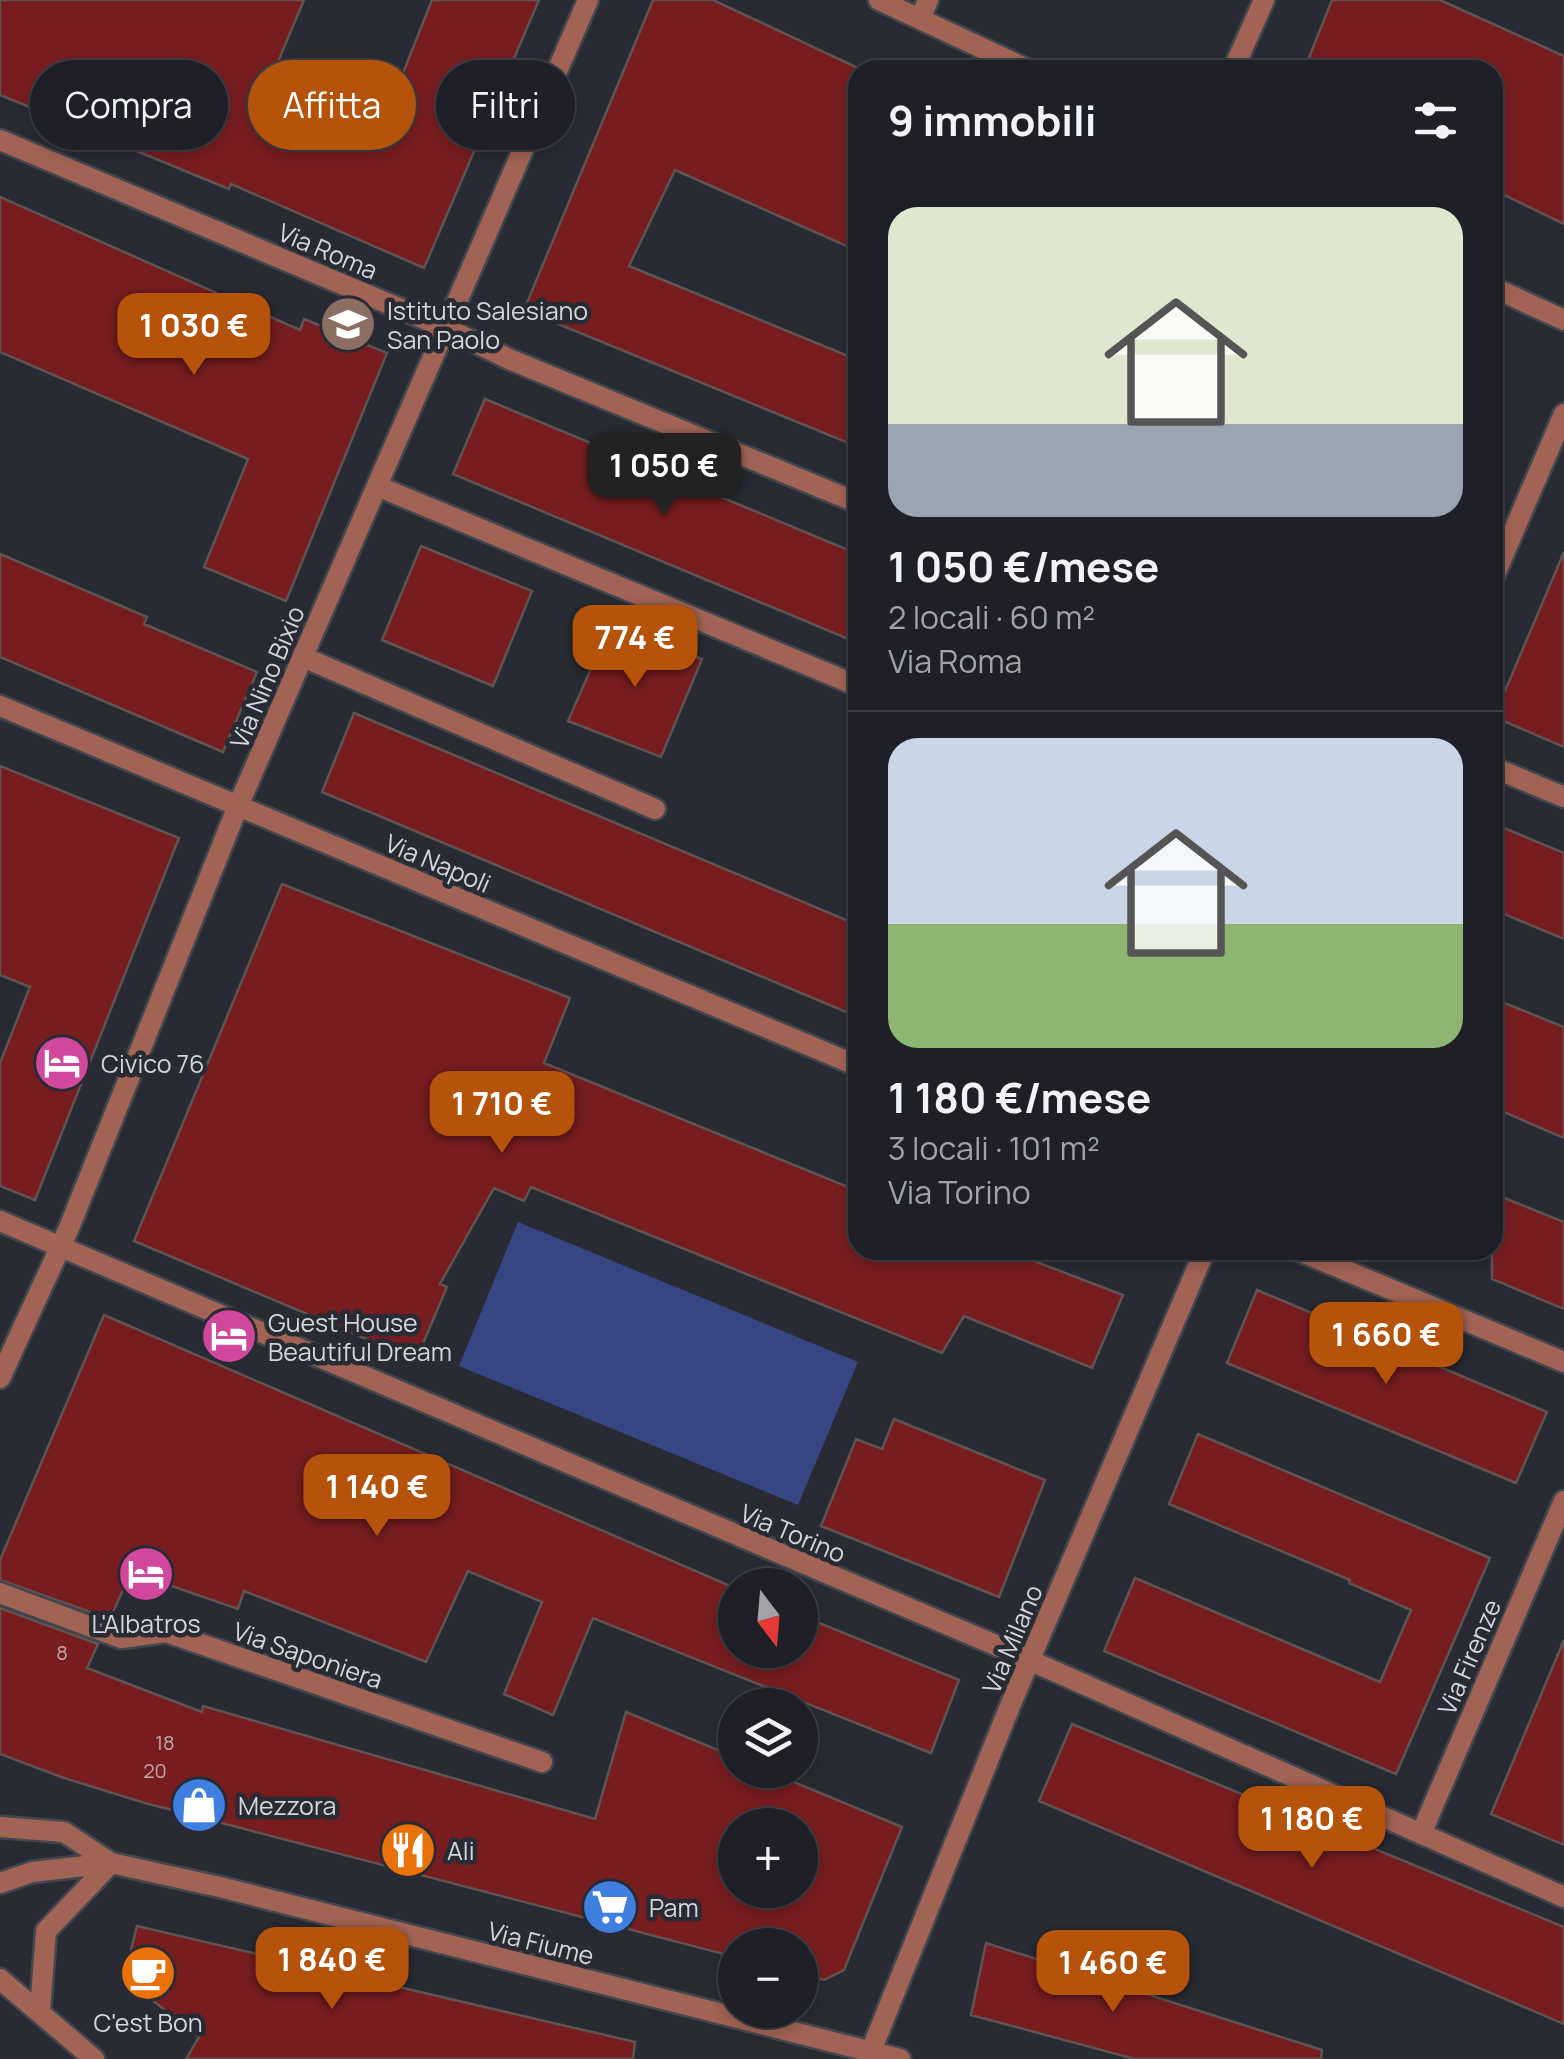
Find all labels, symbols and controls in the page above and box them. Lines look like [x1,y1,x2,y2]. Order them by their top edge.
chip: Compra [30,60,228,150]
chip: Affitta [248,60,416,150]
chip: Filtri [436,60,575,150]
text: 9 immobili [888,91,1097,149]
icon: filters [1408,93,1463,148]
street label: Via Roma [273,214,383,288]
icon: home [1086,272,1266,452]
pin: 1 030 € [102,293,286,378]
place label: Istituto Salesiano San Paolo [387,293,588,357]
school or university icon: Istituto Salesiano San Paolo [318,294,378,354]
text: 1 030 € [139,303,249,347]
pin: 1 050 € [572,433,756,518]
text: 1 050 € [609,443,719,487]
text: 1 050 €/mese [888,537,1159,595]
text: 2 locali · 60 m² [888,595,1095,639]
street label: Via Nino Bixio [221,600,313,754]
pin: 774 € [565,605,705,690]
text: 774 € [595,615,675,659]
text: Via Roma [888,639,1022,683]
icon: home [1086,803,1266,983]
street label: Via Napoli [380,825,496,901]
hotel icon: Civico 76 [32,1033,92,1093]
place label: Civico 76 [101,1046,205,1081]
text: 1 180 €/mese [888,1068,1151,1126]
pin: 1 710 € [410,1071,594,1156]
text: 1 710 € [452,1081,552,1125]
text: 3 locali · 101 m² [888,1126,1100,1170]
text: Via Torino [888,1170,1031,1214]
pin: 1 660 € [1294,1302,1478,1387]
place label: Guest House Beautiful Dream [268,1305,452,1369]
hotel icon: Guest House Beautiful Dream [199,1306,259,1366]
text: 1 660 € [1331,1312,1441,1356]
pin: 1 140 € [285,1454,469,1539]
text: 1 140 € [325,1464,429,1508]
street label: Via Torino [735,1495,851,1571]
hotel icon: L'Albatros [116,1544,176,1604]
north arrow [718,1568,818,1668]
map controls [718,1568,818,2028]
street label: Via Milano [973,1579,1051,1699]
street label: Via Firenze [1429,1594,1509,1720]
place label: L'Albatros [91,1606,201,1641]
street label: Via Saponiera [229,1613,387,1697]
house number: 8 [56,1639,68,1666]
button: layers [718,1688,818,1788]
house number: 18 [155,1729,175,1756]
house number: 20 [143,1757,167,1784]
shop icon: Mezzora [169,1775,229,1835]
pin: 1 180 € [1220,1786,1404,1871]
place label: Mezzora [238,1788,336,1823]
text: 1 180 € [1260,1796,1364,1840]
button: + [718,1808,818,1908]
restaurant icon: Ali [378,1820,438,1880]
place label: Ali [447,1833,475,1868]
supermarket icon: Pam [580,1877,640,1937]
place label: Pam [649,1890,699,1925]
street label: Via Fiume [484,1913,598,1973]
pin: 1 840 € [240,1927,424,2012]
button: − [718,1928,818,2028]
pin: 1 460 € [1021,1930,1205,2015]
text: 1 840 € [278,1937,386,1981]
text: 1 460 € [1058,1940,1168,1984]
cafe icon: C'est Bon [118,1943,178,2003]
place label: C'est Bon [93,2005,203,2040]

